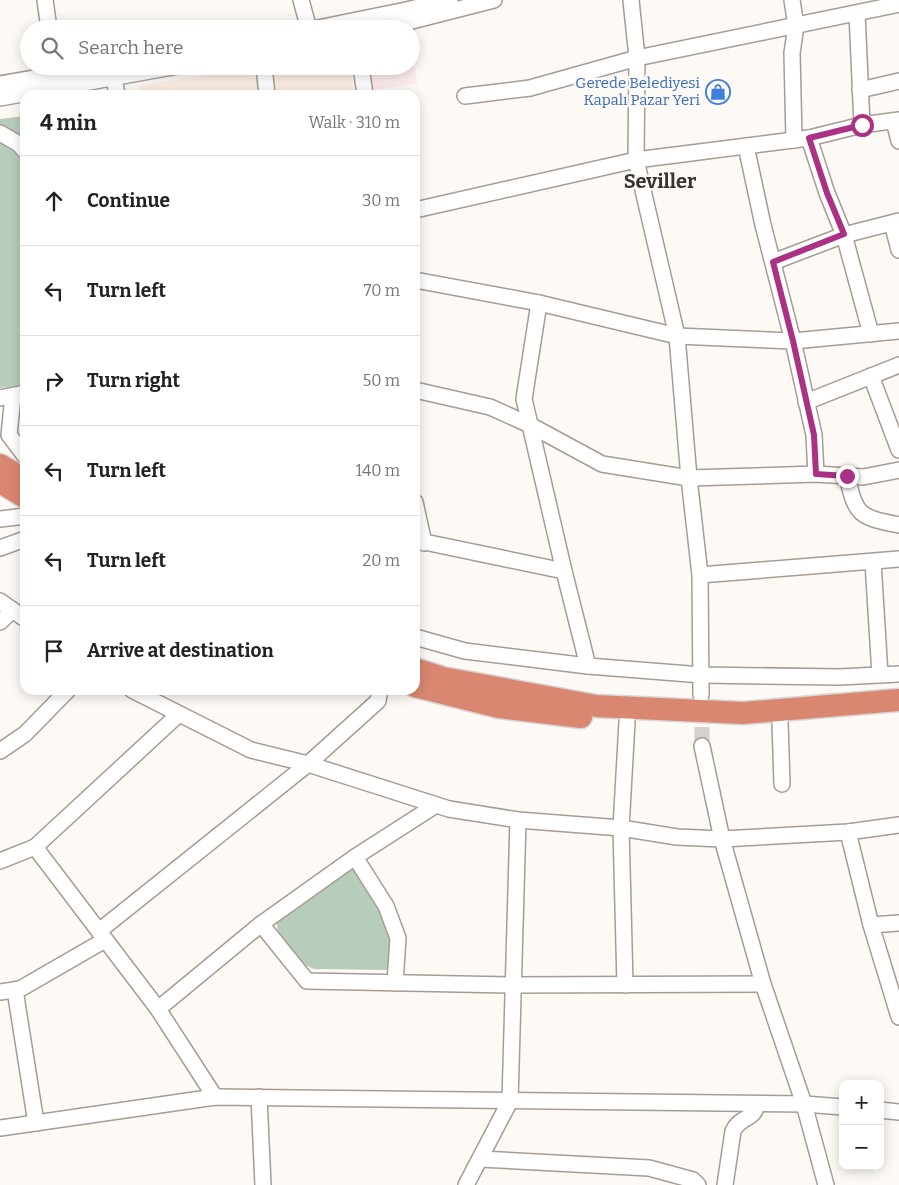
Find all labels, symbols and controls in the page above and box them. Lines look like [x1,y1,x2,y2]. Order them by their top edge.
search box [20,20,420,75]
icon: search [38,34,66,62]
text: Search here [78,36,183,59]
place label: Gerede Belediyesi Kapalı Pazar Yeri [575,74,701,109]
shop icon: Gerede Belediyesi Kapalı Pazar Yeri [705,79,731,105]
text: 4 min [40,110,97,136]
text: Walk · 310 m [308,113,400,132]
route start [851,114,874,137]
district label: Seviller [624,169,697,193]
icon: ahead [40,187,68,215]
text: Continue [87,189,170,212]
text: 30 m [362,191,400,210]
icon: left [40,277,68,305]
text: Turn left [87,279,166,302]
text: 70 m [364,281,400,300]
icon: right [40,367,68,395]
text: Turn right [87,369,180,392]
text: 50 m [363,371,400,390]
icon: left [40,457,68,485]
text: Turn left [87,459,166,482]
text: 140 m [355,461,400,480]
route end [836,465,859,488]
icon: left [40,547,68,575]
text: Turn left [87,549,166,572]
text: 20 m [363,551,400,570]
icon: arrive [40,637,68,665]
text: Arrive at destination [87,639,274,662]
map controls [839,1080,884,1170]
button: + [839,1080,884,1125]
button: − [839,1125,884,1170]

